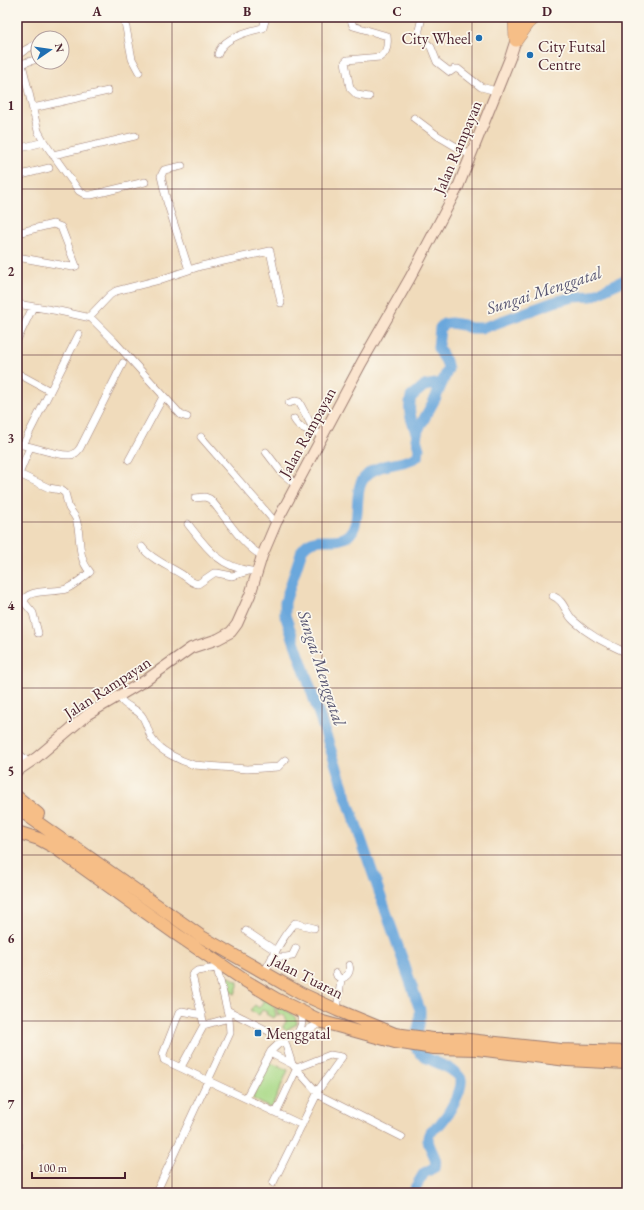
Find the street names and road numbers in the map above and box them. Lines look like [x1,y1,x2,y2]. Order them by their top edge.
street label: Jalan Rampayan [428,97,487,199]
street label: Jalan Rampayan [273,383,341,483]
street label: Jalan Rampayan [58,651,155,724]
street label: Jalan Tuaran [265,948,347,1004]

